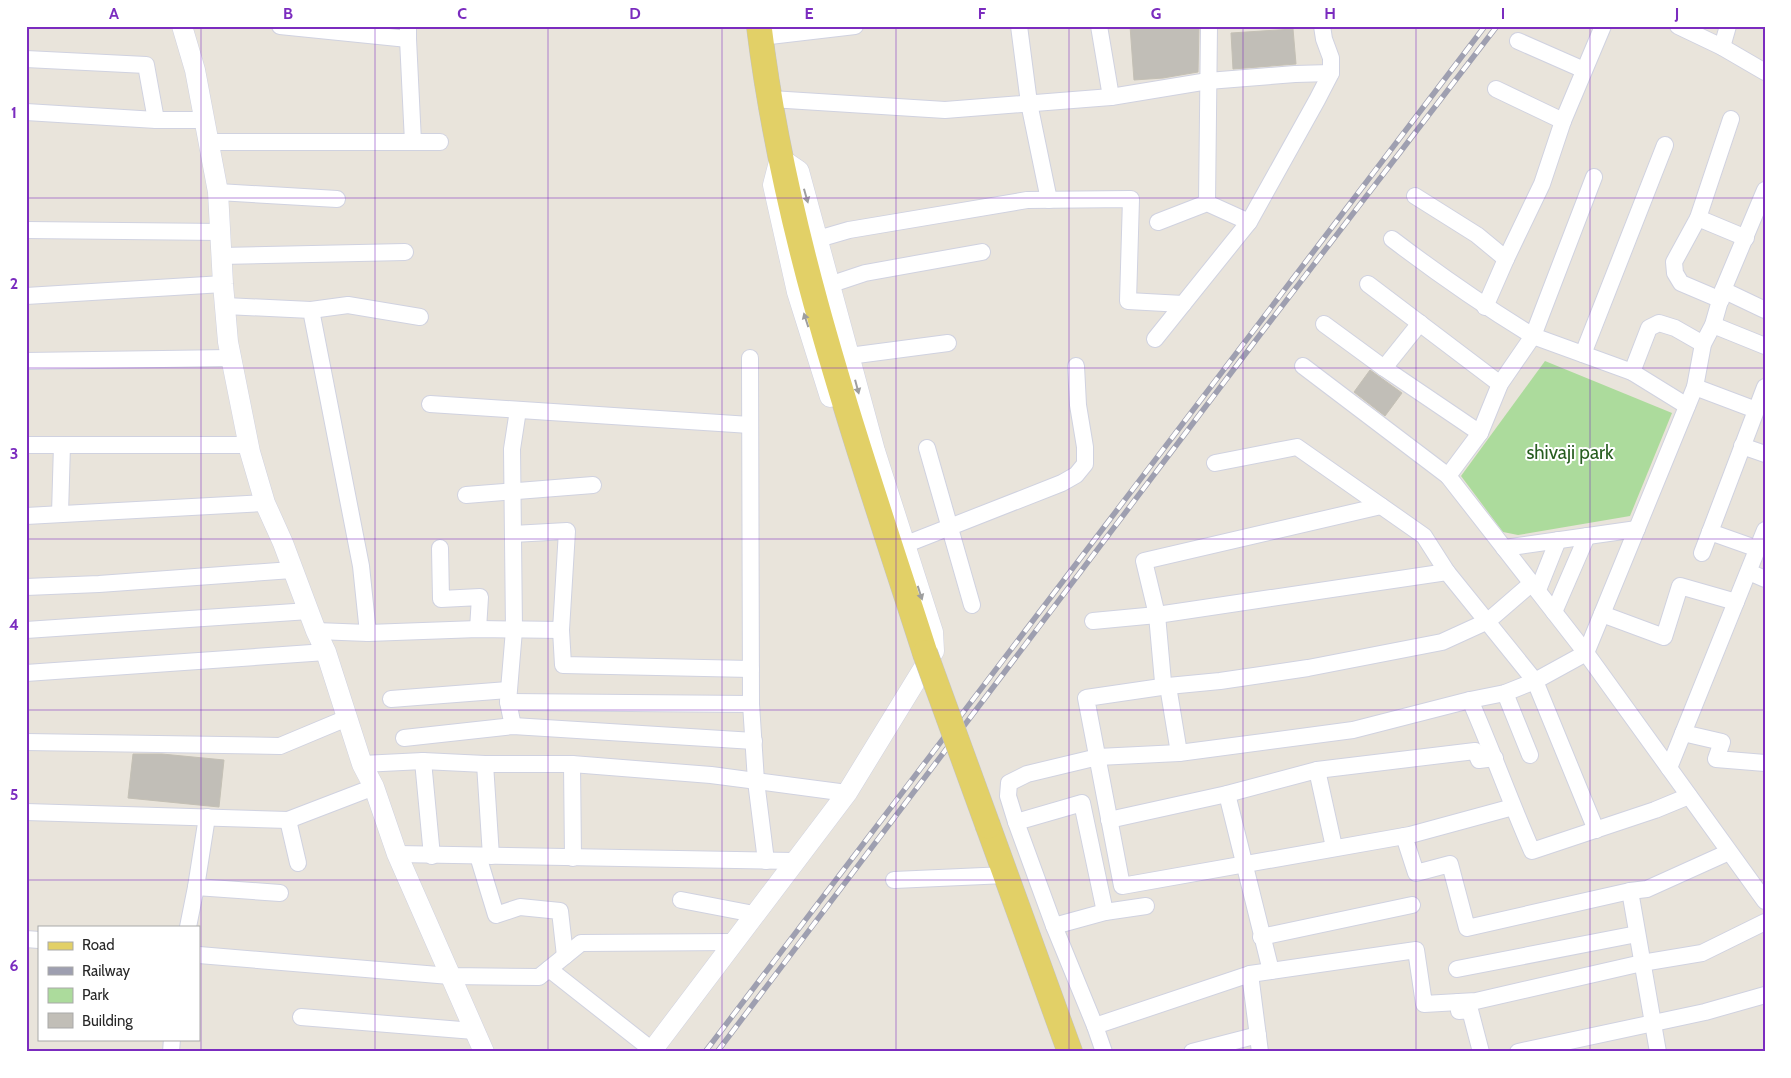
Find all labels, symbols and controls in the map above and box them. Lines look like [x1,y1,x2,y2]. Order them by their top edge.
text: A [109,4,119,23]
text: B [283,4,293,23]
text: C [457,4,467,23]
text: D [629,4,641,23]
text: E [804,4,814,23]
text: F [978,4,987,23]
text: G [1151,4,1161,23]
text: H [1324,4,1336,23]
text: I [1501,4,1505,23]
text: J [1674,4,1679,23]
text: 1 [11,103,17,122]
one-way arrow [802,189,810,204]
text: 2 [10,274,18,293]
one-way arrow [802,312,810,327]
one-way arrow [854,380,862,395]
park label: shivaji park [1526,441,1614,464]
text: 3 [10,444,18,463]
one-way arrow [917,585,924,600]
text: 4 [9,615,19,634]
text: 5 [10,785,18,804]
legend [38,926,200,1040]
text: Road [82,936,115,954]
text: 6 [10,956,19,975]
text: Railway [82,962,131,980]
text: Park [82,986,109,1004]
text: Building [82,1012,133,1030]

